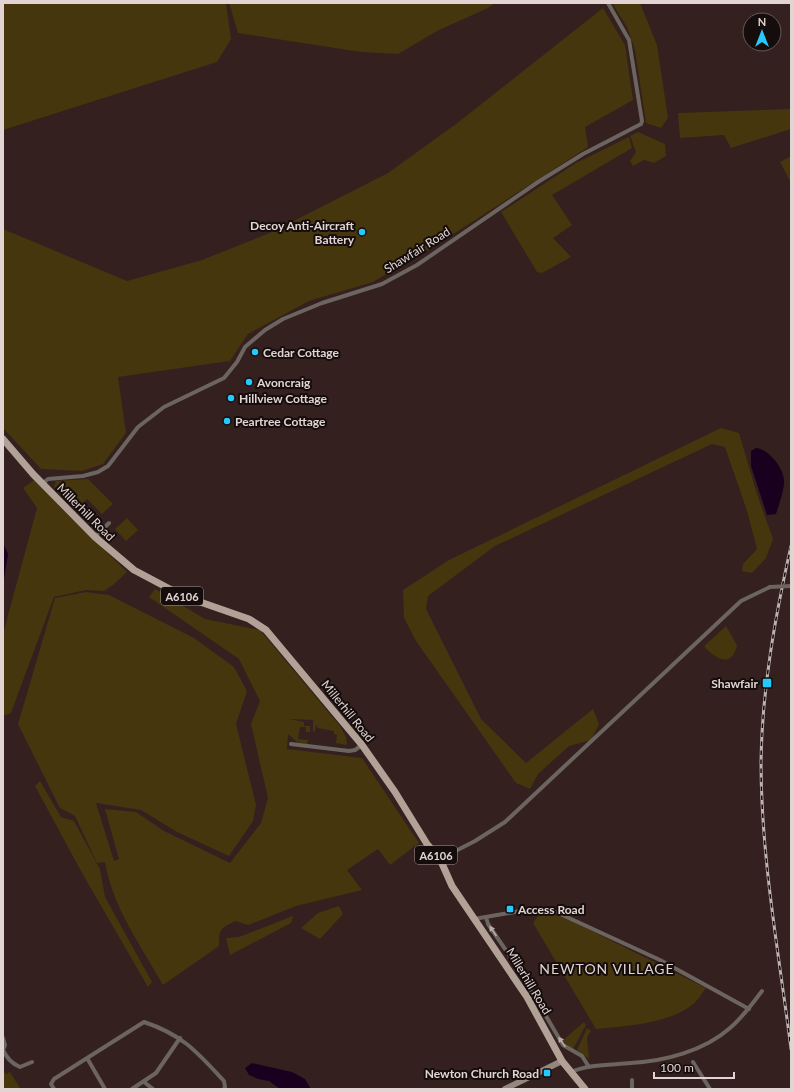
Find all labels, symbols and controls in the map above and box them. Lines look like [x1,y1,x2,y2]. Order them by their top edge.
north arrow [742,12,782,52]
text: N [758,15,766,28]
place label: Decoy Anti-Aircraft Battery [250,218,355,247]
street label: Shawfair Road [381,224,453,276]
marker: Decoy Anti-Aircraft Battery [357,227,367,237]
place label: Cedar Cottage [263,345,340,360]
marker: Cedar Cottage [250,347,260,357]
place label: Avoncraig [256,375,311,390]
marker: Avoncraig [244,377,254,387]
place label: Hillview Cottage [239,391,328,406]
marker: Hillview Cottage [226,393,236,403]
place label: Peartree Cottage [235,414,326,429]
marker: Peartree Cottage [222,416,232,426]
street label: Millerhill Road [54,480,118,544]
road number: A6106 [161,587,203,605]
place label: Shawfair [711,676,759,691]
street label: Millerhill Road [318,677,378,745]
marker: Shawfair [761,677,773,689]
road number: A6106 [415,846,457,864]
place label: Access Road [517,902,585,917]
marker: Access Road [505,904,515,914]
one-way arrow [489,926,497,937]
street label: Millerhill Road [503,945,555,1017]
district label: NEWTON VILLAGE [539,960,675,977]
one-way arrow [558,1036,566,1047]
scale bar [654,1054,734,1080]
text: 100 m [660,1060,694,1075]
place label: Newton Church Road [425,1066,539,1081]
marker: Newton Church Road [542,1068,552,1078]

